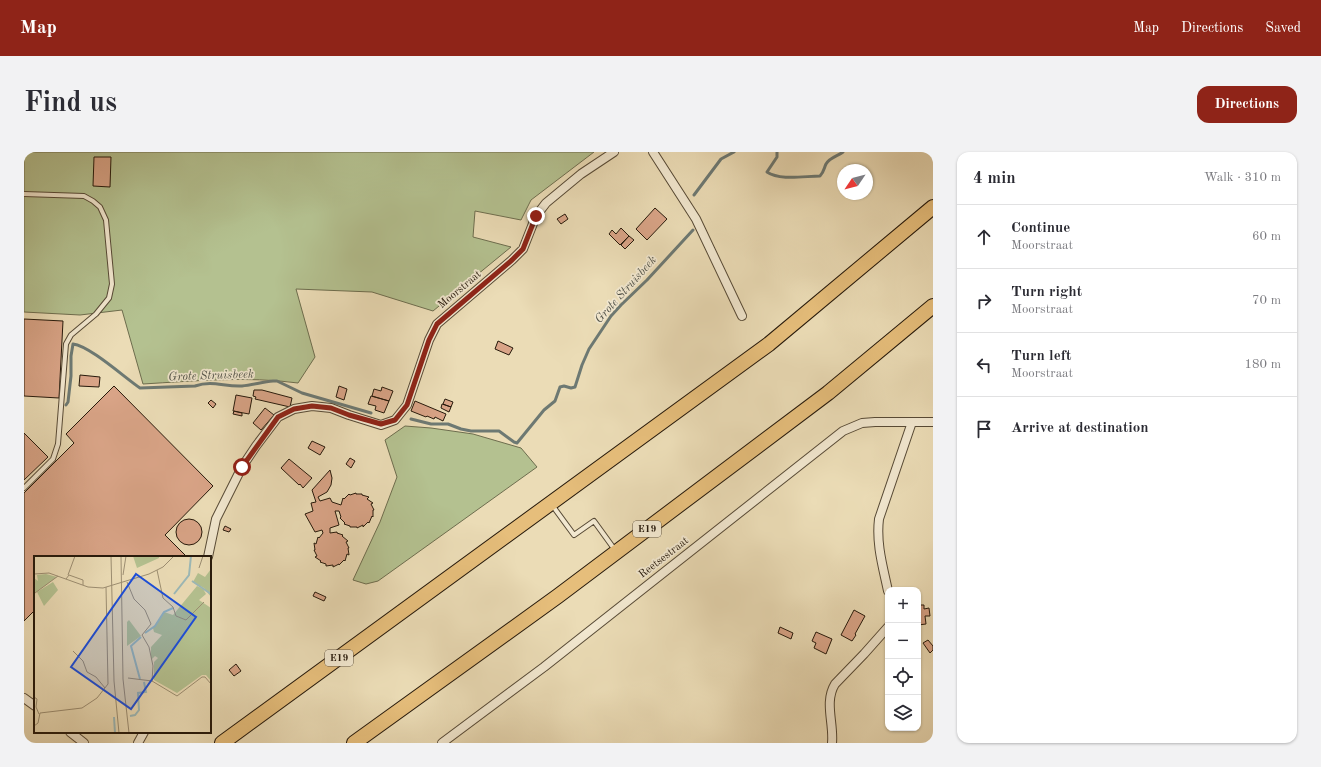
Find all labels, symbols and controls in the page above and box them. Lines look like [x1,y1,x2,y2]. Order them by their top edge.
text: Map [20,19,57,38]
text: Map [1133,21,1159,35]
text: Directions [1181,21,1243,35]
text: Saved [1265,21,1301,35]
button: Directions [1197,86,1297,123]
text: Find us [24,90,117,118]
north arrow [837,164,873,200]
text: 4 min [973,170,1016,187]
text: Walk · 310 m [1204,171,1281,184]
route end [527,207,545,225]
text: Continue [1011,221,1070,236]
icon: ahead [973,226,995,248]
text: 60 m [1252,230,1281,243]
text: Moorstraat [1011,239,1073,252]
water label: Grote Struisbeek [593,254,659,326]
street label: Moorstraat [436,269,484,311]
text: Turn right [1011,285,1082,300]
icon: right [973,290,995,312]
text: 70 m [1252,294,1281,307]
text: Moorstraat [1011,303,1073,316]
text: Turn left [1011,349,1071,364]
icon: left [973,354,995,376]
text: 180 m [1244,358,1281,371]
text: Moorstraat [1011,367,1073,380]
water label: Grote Struisbeek [168,369,254,383]
icon: arrive [973,418,995,440]
text: Arrive at destination [1011,421,1149,436]
route start [233,458,251,476]
road number: E19 [633,521,661,537]
street label: Reetsestraat [637,535,691,581]
inset map [34,556,211,733]
map controls [885,587,921,731]
button: + [885,587,921,623]
button: − [885,623,921,659]
road number: E19 [325,650,353,666]
button: locate [885,659,921,695]
button: layers [885,695,921,731]

